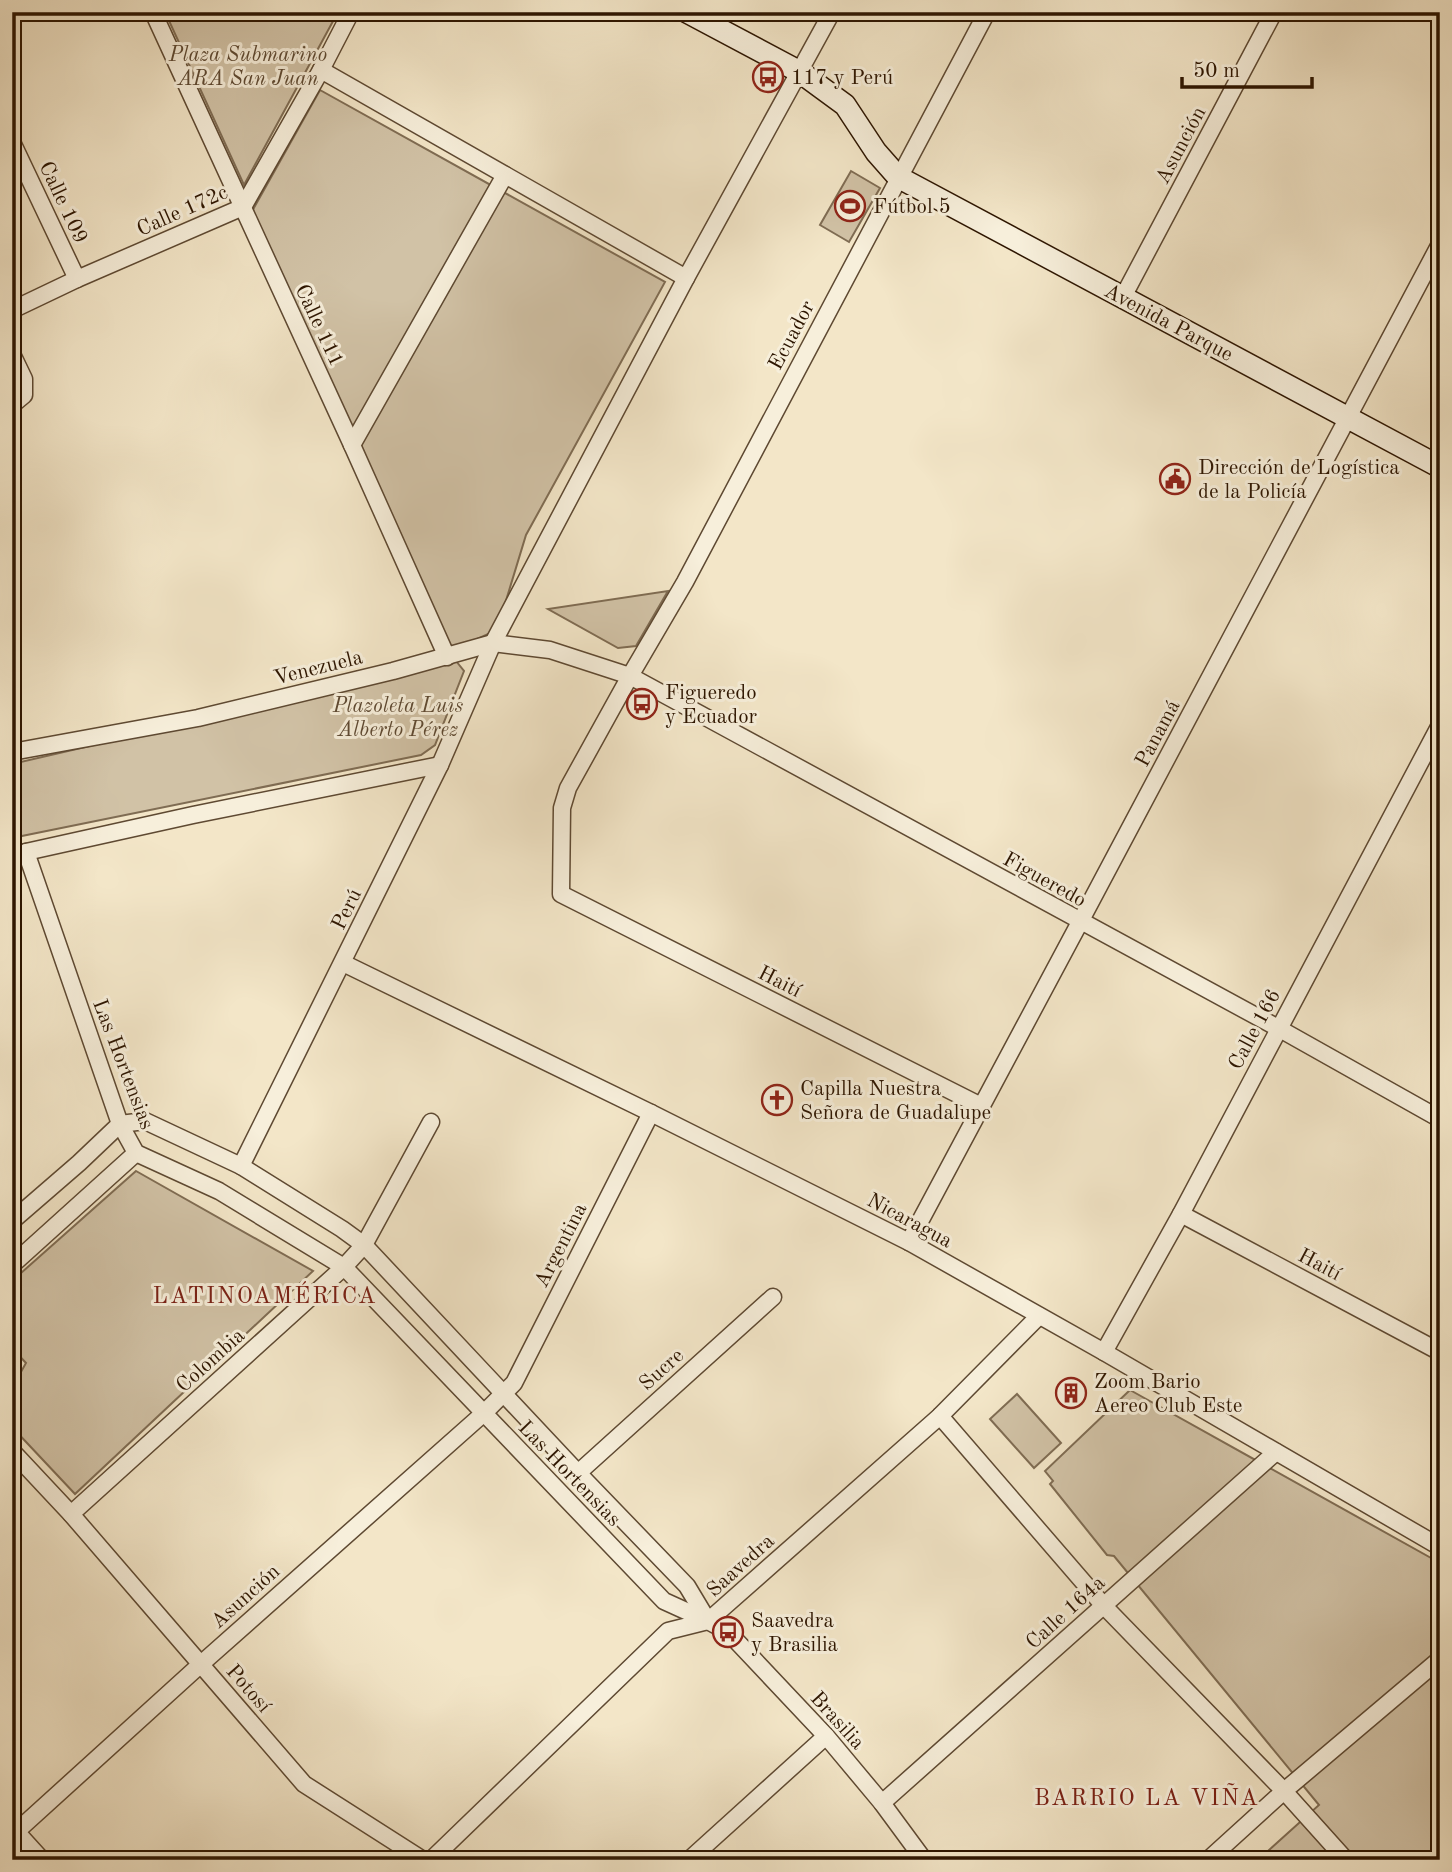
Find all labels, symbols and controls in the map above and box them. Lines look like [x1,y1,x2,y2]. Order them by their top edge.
park label: Plaza Submarino ARA San Juan [168,45,327,90]
scale bar [1182,46,1312,90]
bus stop icon: 117 y Perú [751,60,785,94]
text: 50 m [1193,61,1240,82]
place label: 117 y Perú [791,68,893,89]
street label: Asunción [1152,104,1210,188]
street label: Calle 109 [35,158,91,247]
street label: Calle 172c [134,182,231,241]
sports icon: Fútbol 5 [833,189,867,223]
place label: Fútbol 5 [873,197,951,218]
street label: Calle 111 [291,281,347,370]
street label: Avenida Parque [1100,281,1236,366]
street label: Ecuador [765,297,819,374]
place label: Dirección de Logística de la Policía [1198,458,1400,503]
public building icon: Dirección de Logística de la Policía [1158,462,1192,496]
street label: Venezuela [272,647,365,690]
place label: Figueredo y Ecuador [665,683,758,728]
bus stop icon: Figueredo y Ecuador [625,687,659,721]
park label: Plazoleta Luis Alberto Pérez [332,696,464,741]
street label: Panamá [1132,697,1185,771]
street label: Figueredo [999,849,1089,912]
street label: Perú [329,886,366,933]
street label: Haití [754,963,805,1002]
street label: Calle 166 [1225,986,1285,1073]
street label: Las Hortensias [88,997,157,1133]
place label: Capilla Nuestra Señora de Guadalupe [800,1079,991,1124]
church icon: Capilla Nuestra Señora de Guadalupe [760,1083,794,1117]
street label: Nicaragua [863,1190,955,1252]
street label: Argentina [531,1200,592,1291]
street label: Haití [1294,1245,1345,1285]
district label: LATINOAMÉRICA [153,1281,377,1308]
street label: Colombia [173,1325,249,1397]
street label: Sucre [636,1345,688,1395]
place label: Zoom Bario Aereo Club Este [1094,1372,1242,1417]
building icon: Zoom Bario Aereo Club Este [1054,1376,1088,1410]
street label: Las Hortensias [514,1417,624,1531]
street label: Saavedra [703,1531,779,1602]
street label: Asunción [208,1561,284,1633]
street label: Calle 164a [1022,1572,1110,1654]
place label: Saavedra y Brasilia [751,1611,838,1656]
bus stop icon: Saavedra y Brasilia [711,1615,745,1649]
street label: Potosí [222,1661,274,1717]
street label: Brasilia [806,1688,868,1754]
district label: BARRIO LA VIÑA [1034,1782,1260,1810]

